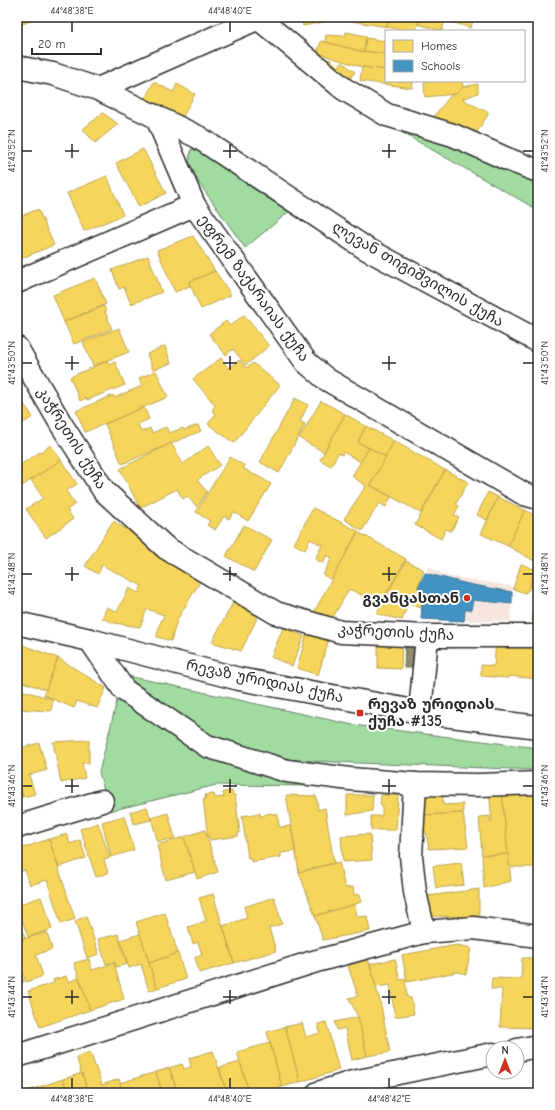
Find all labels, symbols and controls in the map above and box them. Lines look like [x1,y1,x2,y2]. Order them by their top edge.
text: 44°48'38"E [50,5,94,17]
text: 44°48'40"E [208,5,252,17]
scale bar [32,30,101,56]
legend [385,30,525,82]
text: 20 m [38,37,66,51]
text: Homes [421,39,457,53]
text: Schools [421,59,460,73]
text: 41°43'52"N [6,129,18,173]
text: 41°43'52"N [539,129,551,173]
street label: ეფრემ ზაქარაიას ქუჩა [195,211,313,365]
street label: ლევან თიგიშვილის ქუჩა [329,218,507,330]
text: 41°43'50"N [6,341,18,385]
text: 41°43'50"N [539,341,551,385]
street label: კაჭრეთის ქუჩა [33,384,111,492]
text: 41°43'48"N [6,553,18,595]
text: 41°43'48"N [539,553,551,595]
place label: გვანცასთან [362,589,459,607]
marker: გვანცასთან [462,593,472,603]
street label: კაჭრეთის ქუჩა [337,620,455,644]
street label: რევაზ ურიდიას ქუჩა [185,656,345,706]
place label: რევაზ ურიდიას ქუჩა #135 [368,695,495,730]
marker: რევაზ ურიდიას ქუჩა #135 [355,708,365,718]
text: 41°43'46"N [6,765,18,807]
text: 41°43'46"N [539,765,551,807]
text: 41°43'44"N [6,976,18,1018]
text: 41°43'44"N [539,976,551,1018]
north arrow [485,1040,525,1080]
text: N [501,1044,509,1057]
text: 44°48'38"E [50,1093,94,1105]
text: 44°48'40"E [208,1093,252,1105]
text: 44°48'42"E [368,1093,410,1105]

